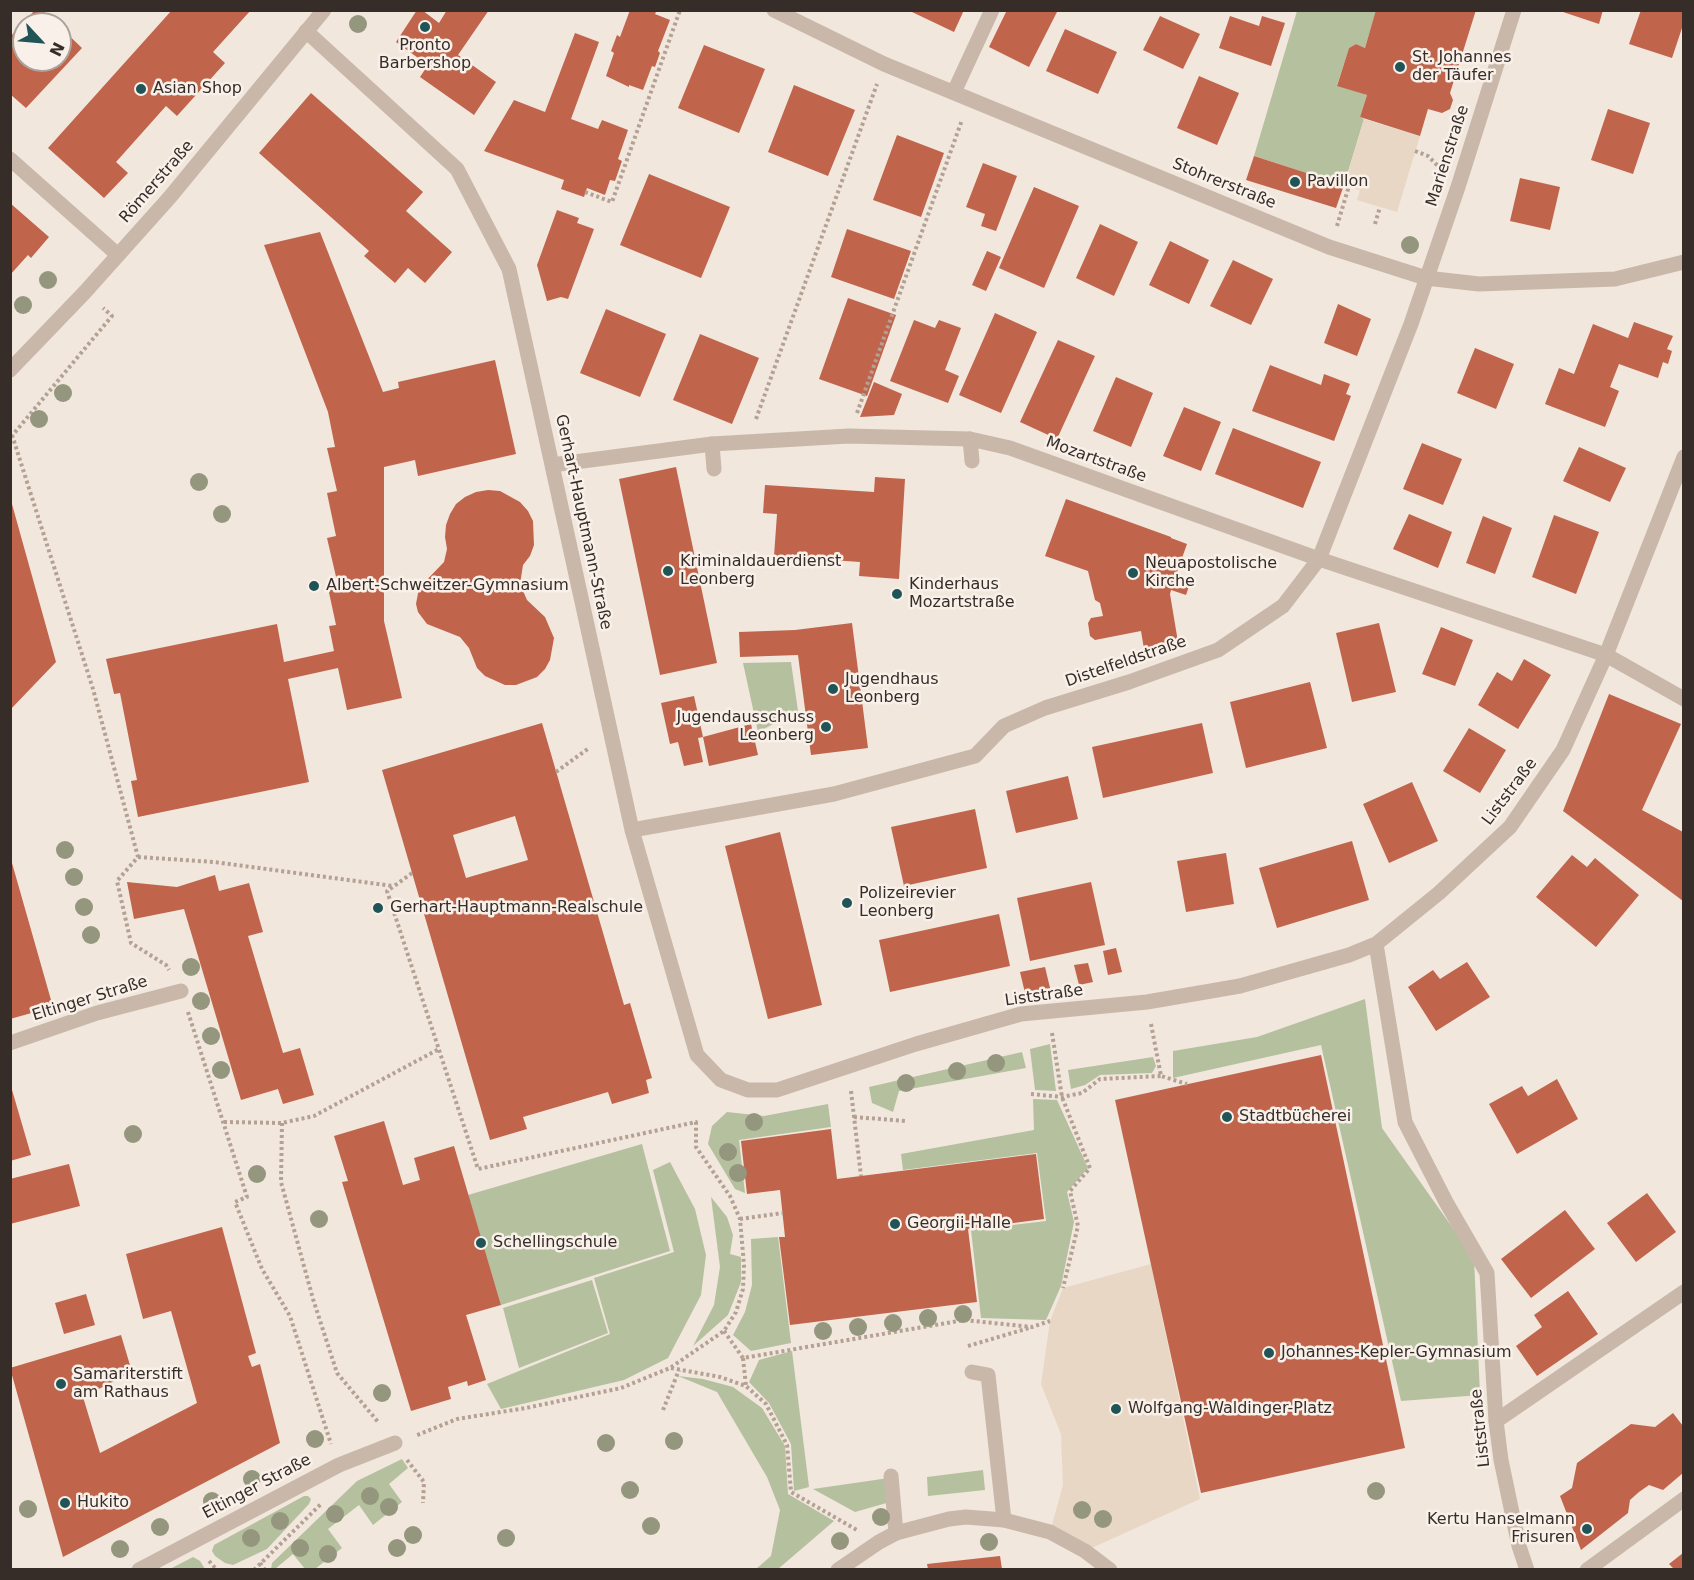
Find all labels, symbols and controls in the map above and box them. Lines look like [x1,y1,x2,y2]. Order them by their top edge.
north arrow [12,12,72,72]
marker: Pronto Barbershop [418,20,432,34]
place label: Pronto Barbershop [379,36,471,74]
text: N [45,39,68,59]
place label: St. Johannes der Täufer [1412,48,1512,86]
marker: St. Johannes der Täufer [1393,60,1407,74]
place label: Asian Shop [153,79,242,99]
marker: Asian Shop [134,82,148,96]
street label: Marienstraße [1423,103,1473,209]
street label: Römerstraße [116,137,198,227]
street label: Stohrerstraße [1169,155,1279,213]
place label: Pavillon [1307,172,1368,192]
marker: Pavillon [1288,175,1302,189]
street label: Gerhart-Hauptmann-Straße [551,413,615,631]
street label: Mozartstraße [1043,433,1149,487]
place label: Kriminaldauerdienst Leonberg [680,552,841,590]
place label: Neuapostolische Kirche [1145,554,1277,592]
marker: Kriminaldauerdienst Leonberg [661,564,675,578]
marker: Neuapostolische Kirche [1126,566,1140,580]
place label: Kinderhaus Mozartstraße [909,575,1015,613]
place label: Albert-Schweitzer-Gymnasium [326,576,569,596]
marker: Albert-Schweitzer-Gymnasium [307,579,321,593]
marker: Kinderhaus Mozartstraße [890,587,904,601]
street label: Distelfeldstraße [1063,632,1189,692]
place label: Jugendhaus Leonberg [845,670,939,708]
marker: Jugendhaus Leonberg [826,682,840,696]
place label: Jugendausschuss Leonberg [676,708,814,746]
marker: Jugendausschuss Leonberg [819,720,833,734]
street label: Liststraße [1479,755,1541,829]
place label: Polizeirevier Leonberg [859,884,956,922]
marker: Polizeirevier Leonberg [840,896,854,910]
place label: Gerhart-Hauptmann-Realschule [390,898,643,918]
marker: Gerhart-Hauptmann-Realschule [371,901,385,915]
street label: Eltinger Straße [30,972,150,1026]
street label: Liststraße [1004,981,1084,1011]
place label: Stadtbücherei [1239,1107,1351,1127]
marker: Stadtbücherei [1220,1110,1234,1124]
place label: Georgii-Halle [907,1214,1011,1234]
marker: Georgii-Halle [888,1217,902,1231]
place label: Schellingschule [493,1233,617,1253]
marker: Schellingschule [474,1236,488,1250]
place label: Johannes-Kepler-Gymnasium [1281,1343,1511,1363]
marker: Johannes-Kepler-Gymnasium [1262,1346,1276,1360]
place label: Samariterstift am Rathaus [73,1365,183,1403]
marker: Samariterstift am Rathaus [54,1377,68,1391]
street label: Liststraße [1467,1388,1495,1468]
place label: Wolfgang-Waldinger-Platz [1128,1399,1332,1419]
marker: Wolfgang-Waldinger-Platz [1109,1402,1123,1416]
street label: Eltinger Straße [200,1450,314,1524]
place label: Hukito [77,1493,129,1513]
marker: Hukito [58,1496,72,1510]
place label: Kertu Hanselmann Frisuren [1427,1510,1575,1548]
marker: Kertu Hanselmann Frisuren [1580,1522,1594,1536]

